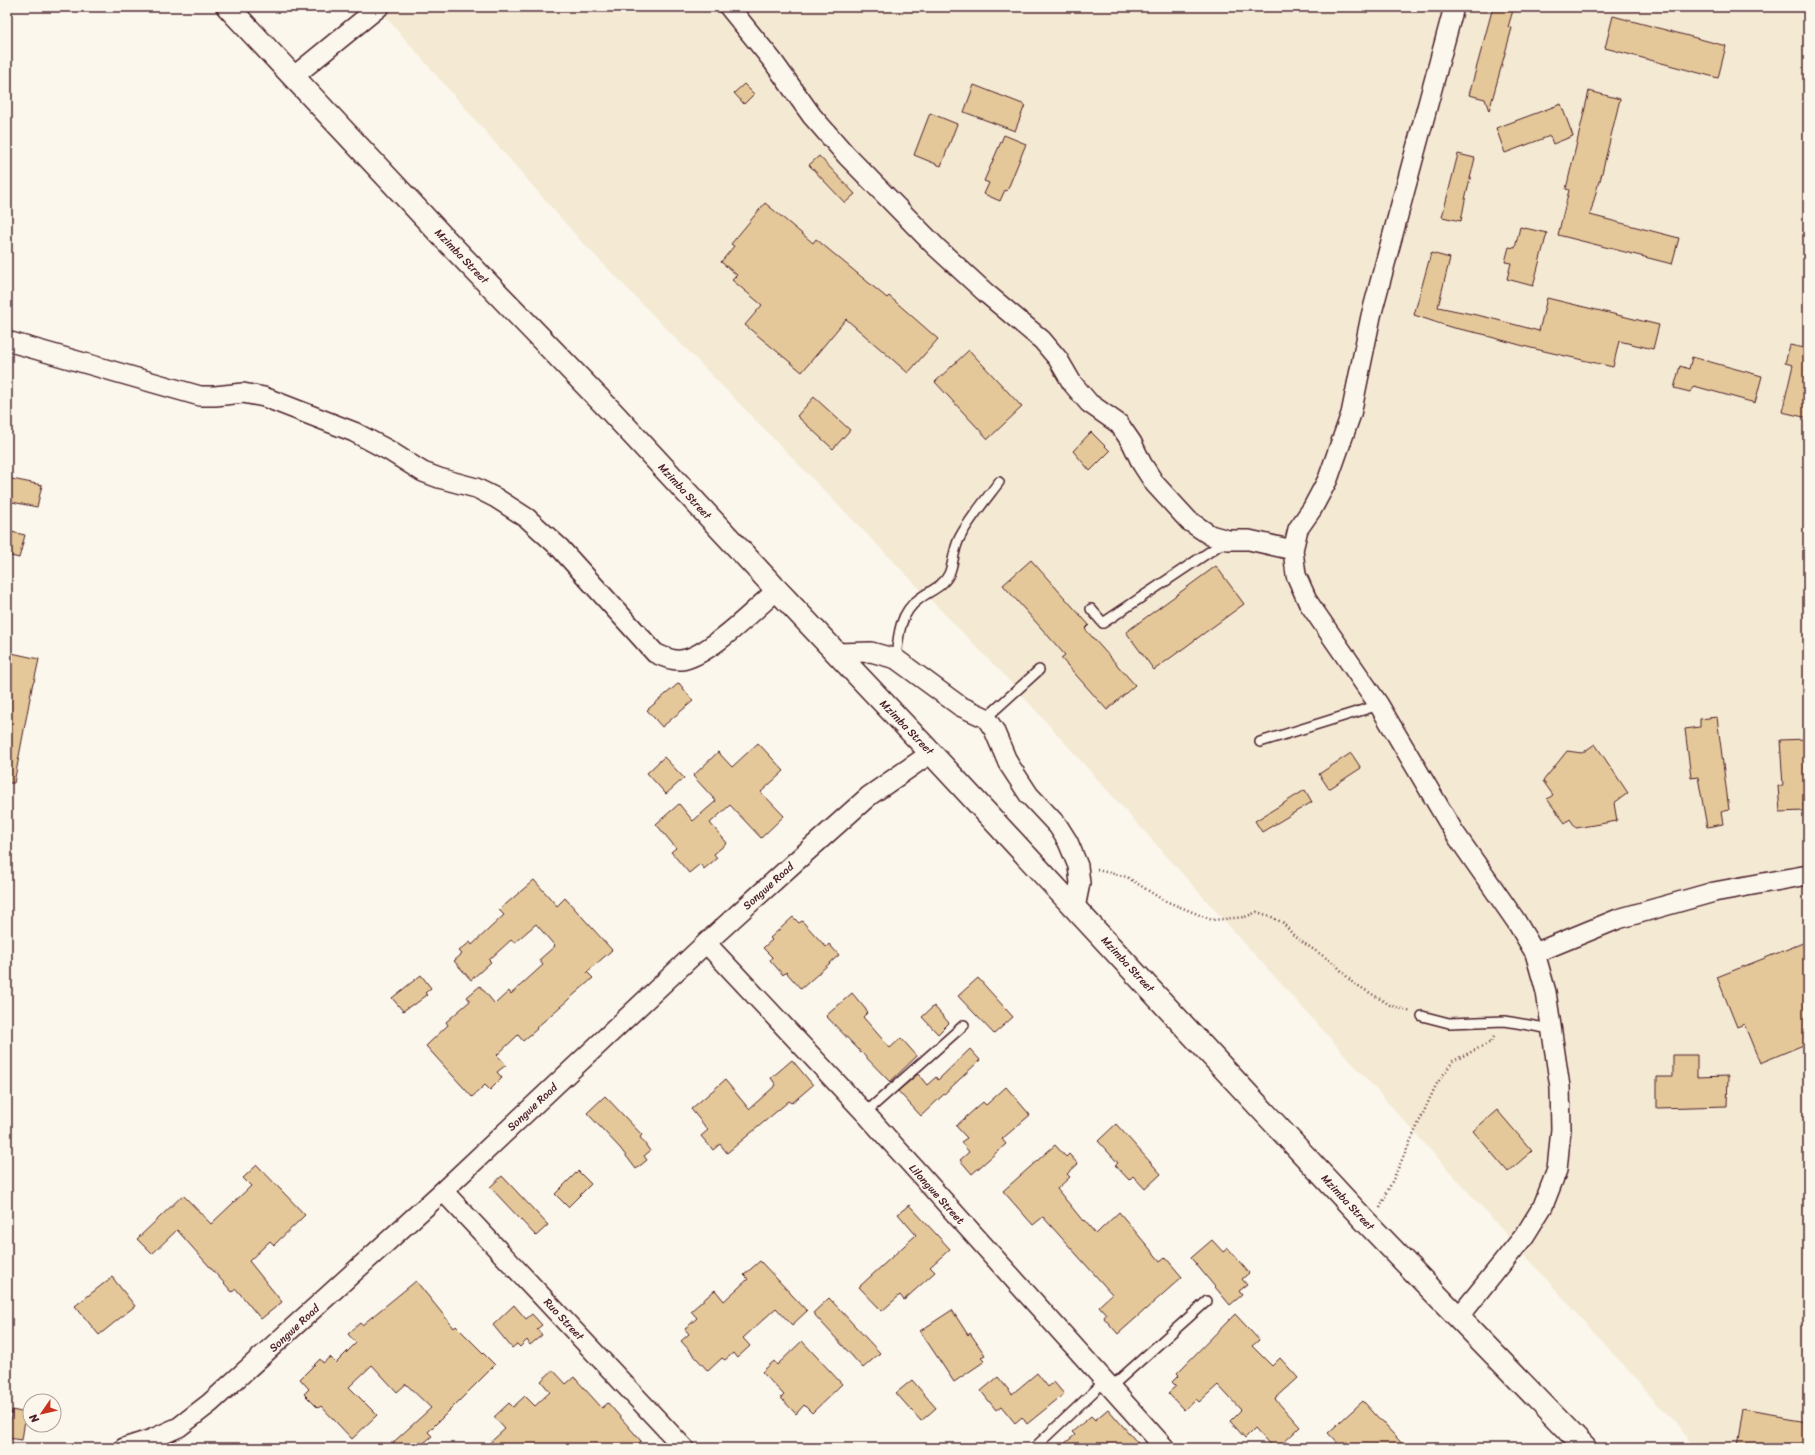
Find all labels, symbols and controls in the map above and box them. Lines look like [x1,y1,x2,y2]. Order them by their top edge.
street label: Mzimba Street [430,224,494,289]
street label: Mzimba Street [653,459,716,524]
street label: Mzimba Street [875,695,939,760]
street label: Songwe Road [738,857,799,915]
street label: Mzimba Street [1096,932,1159,997]
street label: Songwe Road [503,1078,563,1136]
street label: Lilongwe Street [904,1160,969,1229]
street label: Mzimba Street [1316,1170,1379,1235]
street label: Ruo Street [539,1294,589,1345]
street label: Songwe Road [265,1299,325,1357]
north arrow [22,1393,62,1433]
text: N [24,1410,45,1428]

